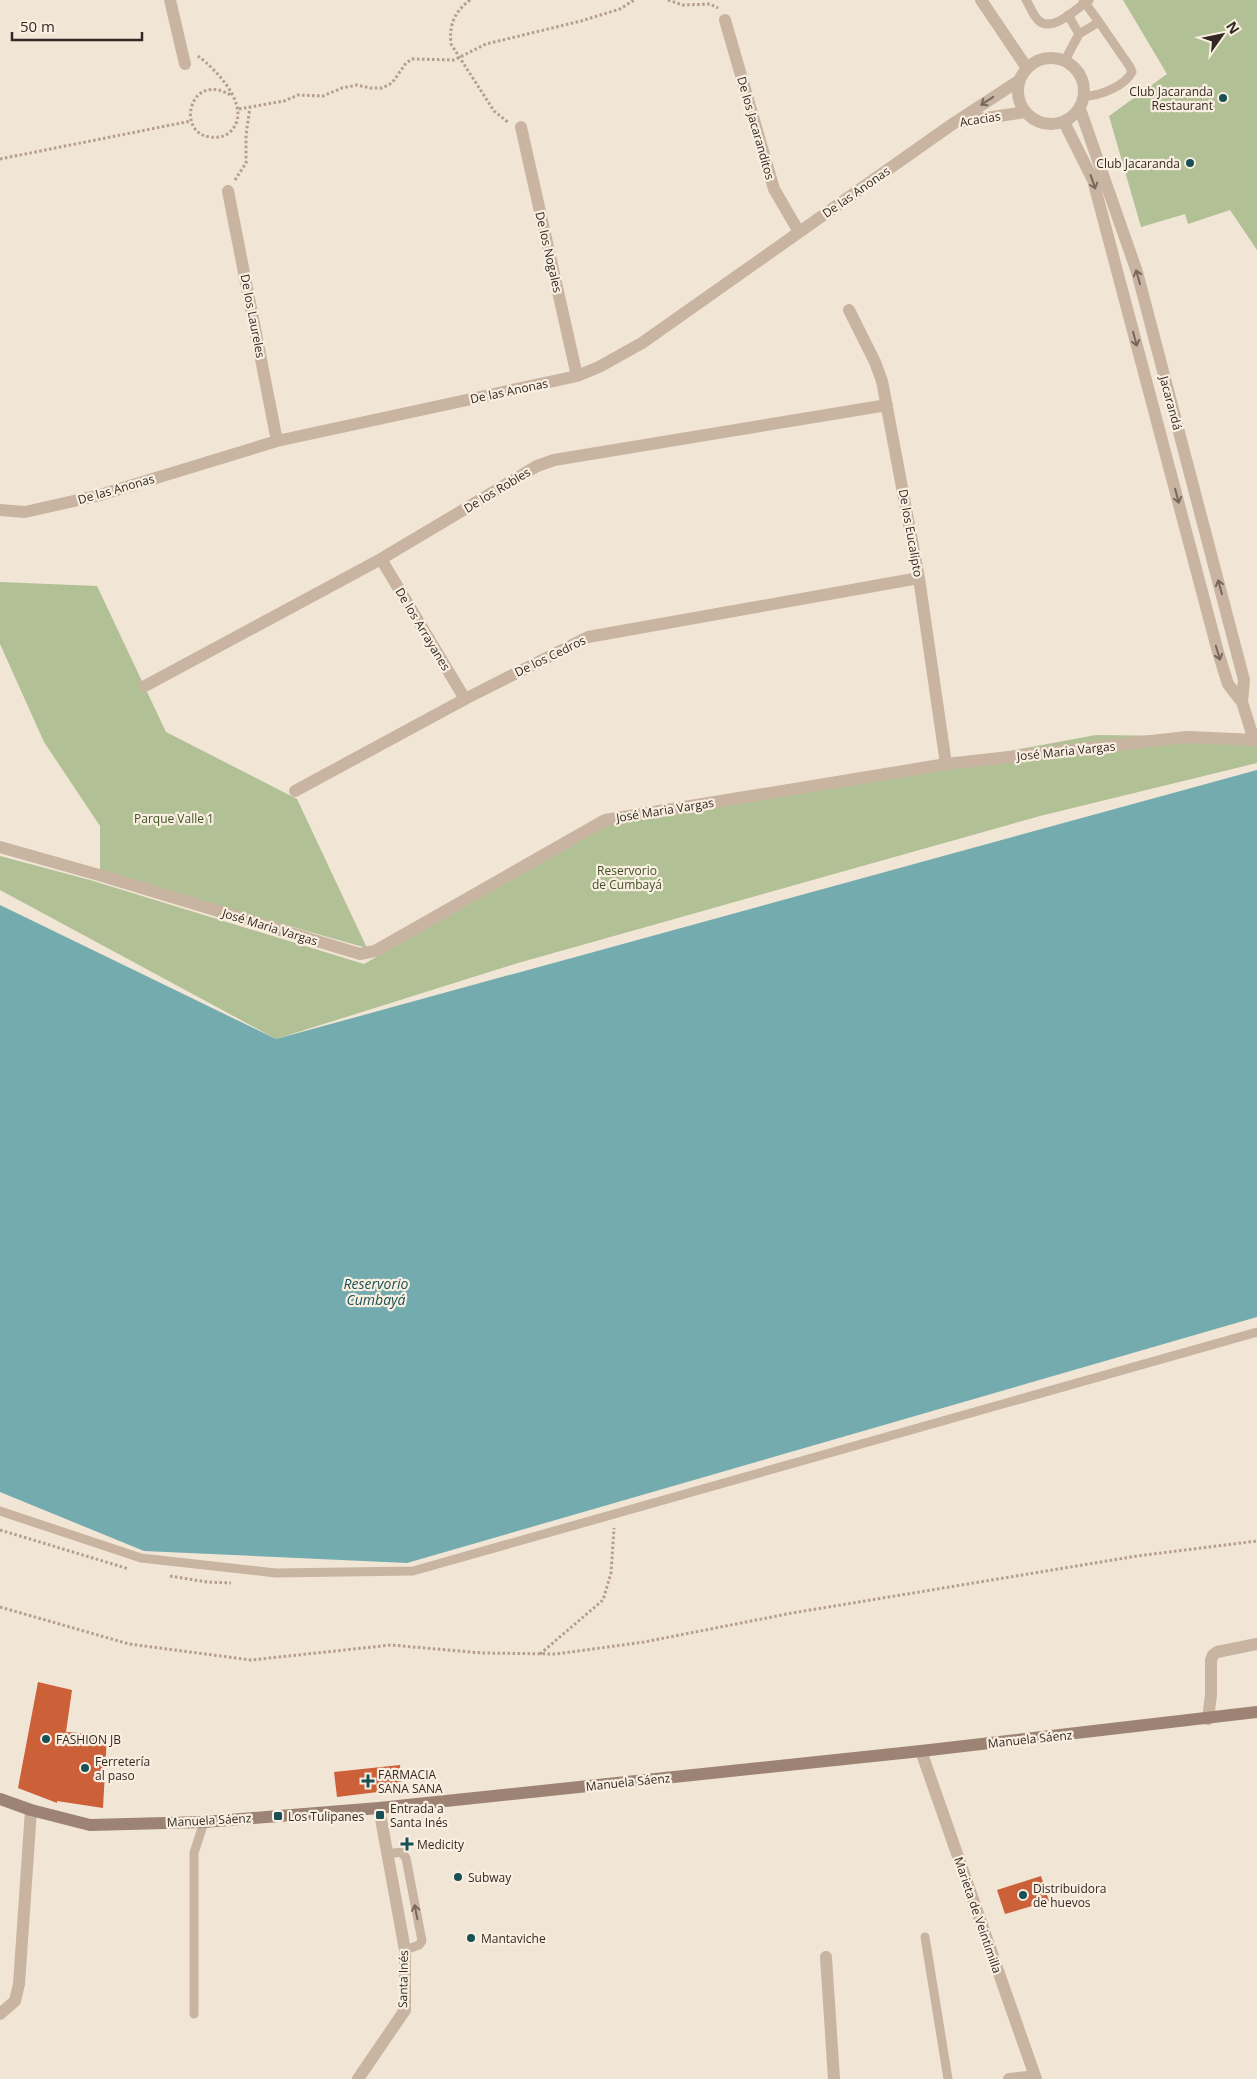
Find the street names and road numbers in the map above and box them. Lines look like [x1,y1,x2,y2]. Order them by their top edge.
street label: De los Jacaranditos [733,74,779,182]
street label: Acacias [958,107,1002,131]
street label: De las Anonas [819,162,893,222]
street label: De los Nogales [531,210,567,294]
street label: De los Laureles [237,273,270,360]
street label: Jacarandá [1155,373,1186,432]
street label: De las Anonas [469,374,550,408]
street label: De los Robles [460,463,534,517]
street label: De las Anonas [76,470,157,508]
street label: De los Eucalipto [895,488,927,578]
street label: De los Arrayanes [391,584,455,674]
street label: De los Cedros [512,631,589,681]
street label: José Maria Vargas [1015,737,1116,765]
street label: José Maria Vargas [614,794,715,826]
street label: José Maria Vargas [219,904,320,950]
street label: Manuela Sáenz [987,1726,1073,1752]
street label: Manuela Sáenz [585,1769,671,1795]
street label: Manuela Sáenz [166,1809,252,1831]
street label: Marieta de Veintimilla [950,1855,1006,1975]
street label: Santa Inés [394,1950,412,2008]

